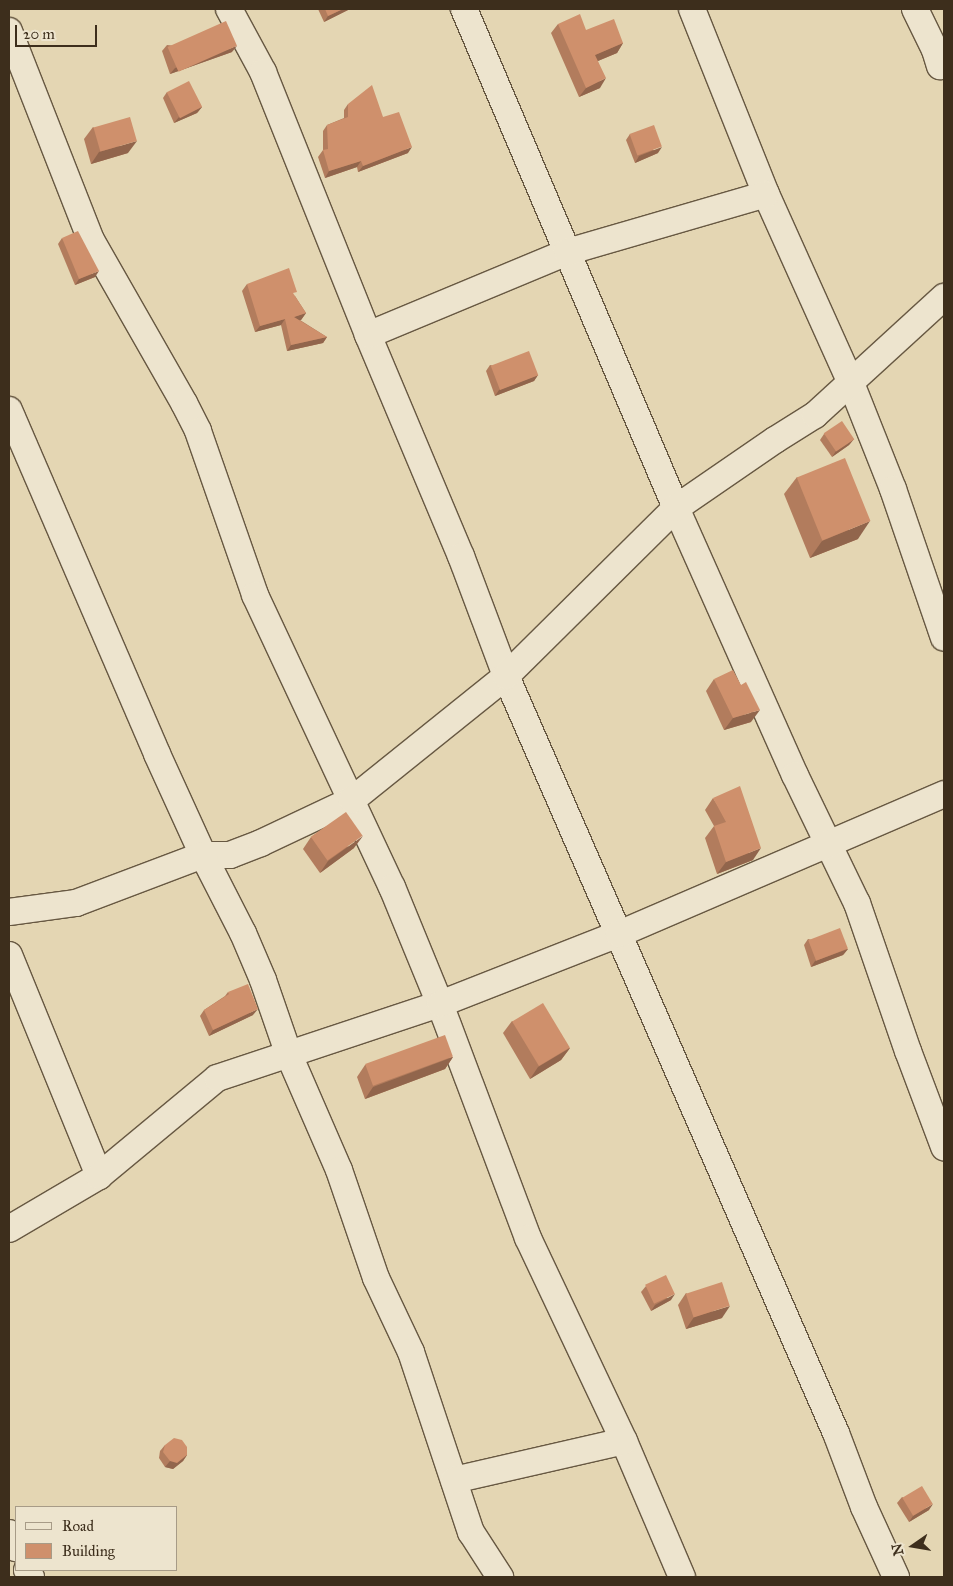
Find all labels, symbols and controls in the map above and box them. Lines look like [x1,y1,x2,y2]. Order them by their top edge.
scale bar [18,15,100,47]
text: 20 m [23,25,55,43]
legend [15,1506,178,1571]
text: Road [62,1517,94,1535]
north arrow [888,1521,938,1571]
text: Building [62,1542,115,1560]
text: N [888,1542,908,1557]

